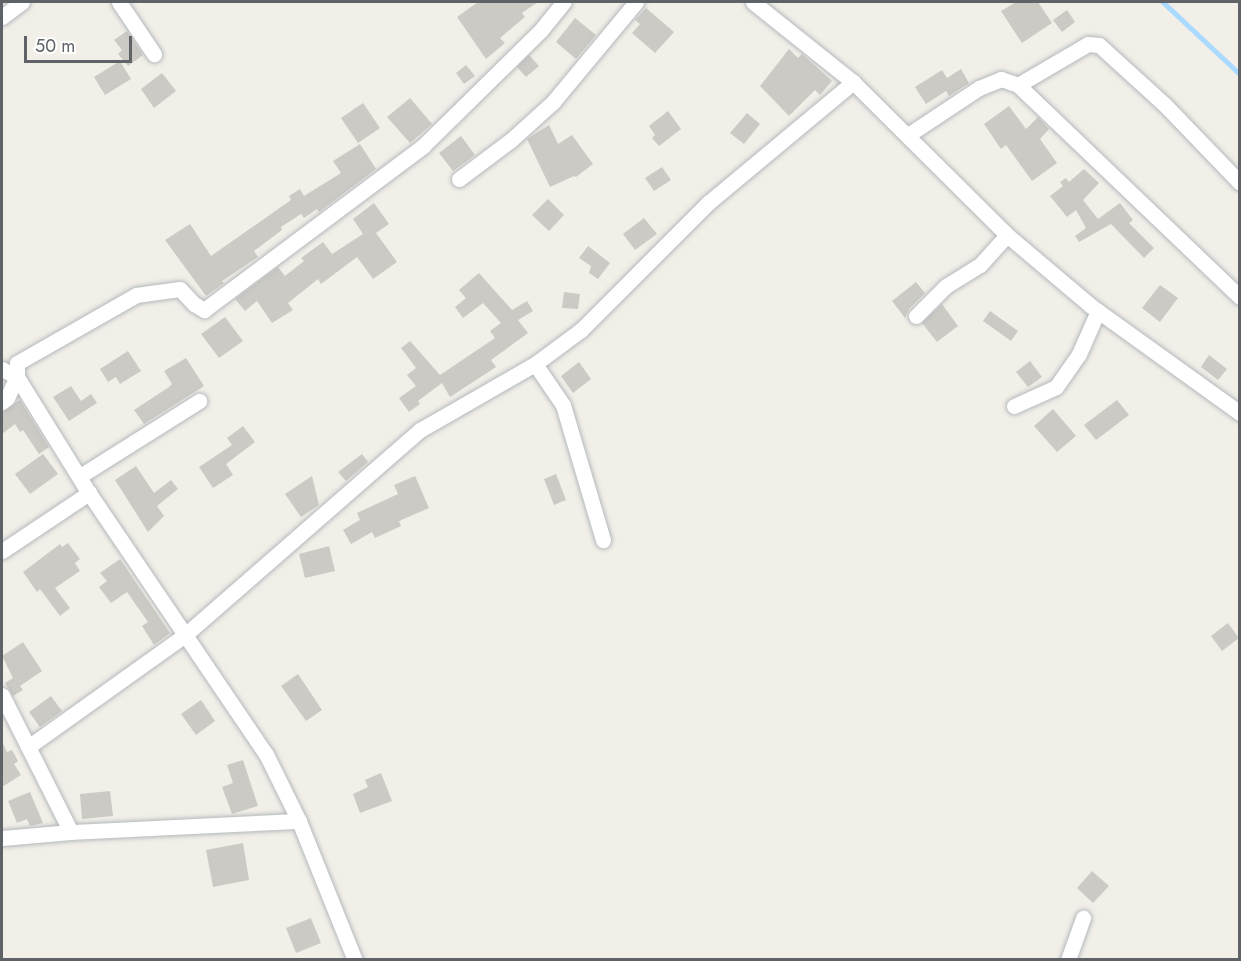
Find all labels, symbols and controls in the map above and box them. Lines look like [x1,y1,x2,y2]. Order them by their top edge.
scale bar [27,24,135,62]
text: 50 m [35,33,75,59]

